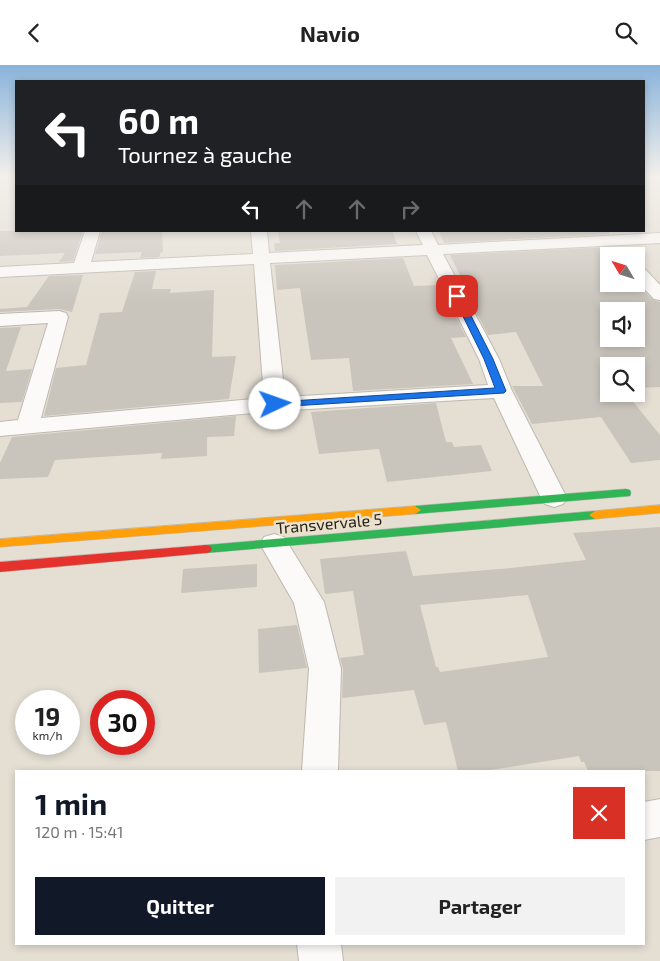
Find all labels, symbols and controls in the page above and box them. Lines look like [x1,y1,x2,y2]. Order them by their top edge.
icon: back [20,19,48,47]
icon: search [612,19,640,47]
text: Navio [300,20,360,46]
text: 60 m [118,99,199,141]
icon: left [35,100,100,165]
text: Tournez à gauche [118,141,292,167]
icon: left [237,195,265,223]
icon: ahead [290,195,318,223]
icon: ahead [343,195,371,223]
icon: right [396,195,424,223]
north arrow [600,247,645,293]
map controls [600,247,645,402]
pin [436,275,478,317]
icon: arrive [443,282,471,310]
button: sound [600,302,645,347]
button: search [600,357,645,402]
position arrow [248,377,300,429]
street label: Transvervale 5 [275,509,383,537]
speed limit sign: 30 [90,690,155,755]
text: 19 [35,701,60,731]
text: km/h [33,728,62,742]
text: 1 min [35,785,107,821]
button: close [573,787,625,839]
text: 120 m · 15:41 [35,822,123,841]
button: Quitter [35,877,325,935]
button: Partager [335,877,625,935]

